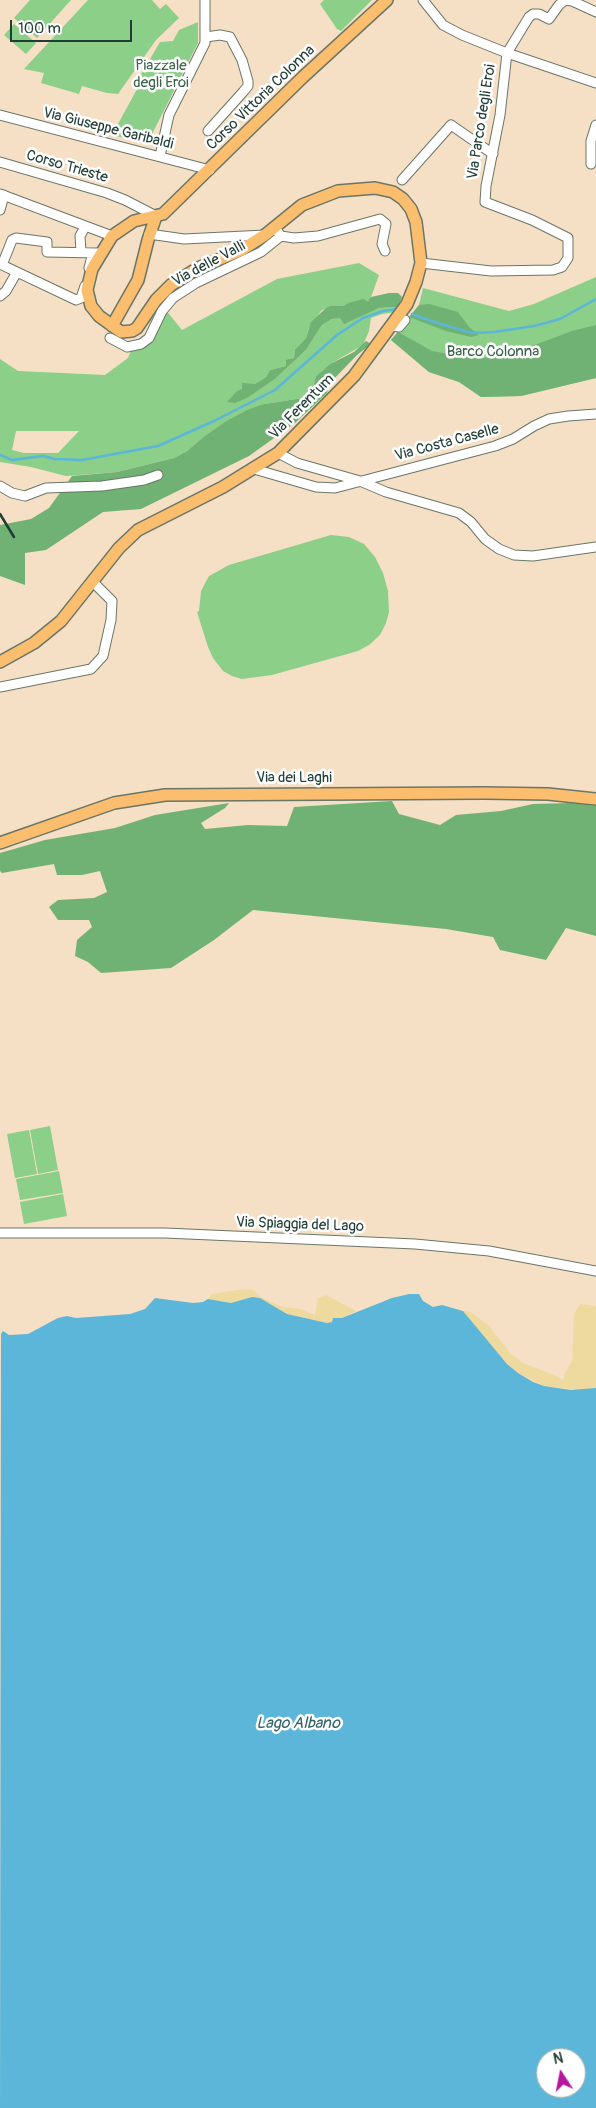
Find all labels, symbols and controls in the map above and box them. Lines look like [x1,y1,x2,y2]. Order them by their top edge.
scale bar [12,10,135,42]
text: 100 m [18,19,61,38]
street label: Corso Vittoria Colonna [203,42,319,154]
park label: Piazzale degli Eroi [133,57,189,92]
street label: Via Parco degli Eroi [464,63,500,181]
street label: Via Giuseppe Garibaldi [41,104,175,154]
street label: Corso Trieste [24,147,110,187]
street label: Via delle Valli [169,237,249,291]
park label: Barco Colonna [447,343,539,361]
street label: Via Ferentum [266,371,338,443]
street label: Via Costa Caselle [393,420,501,466]
street label: Via dei Laghi [256,769,332,787]
street label: Via Spiaggia del Lago [236,1214,364,1236]
water label: Lago Albano [256,1714,340,1734]
north arrow [536,2048,586,2098]
text: N [552,2050,565,2068]

